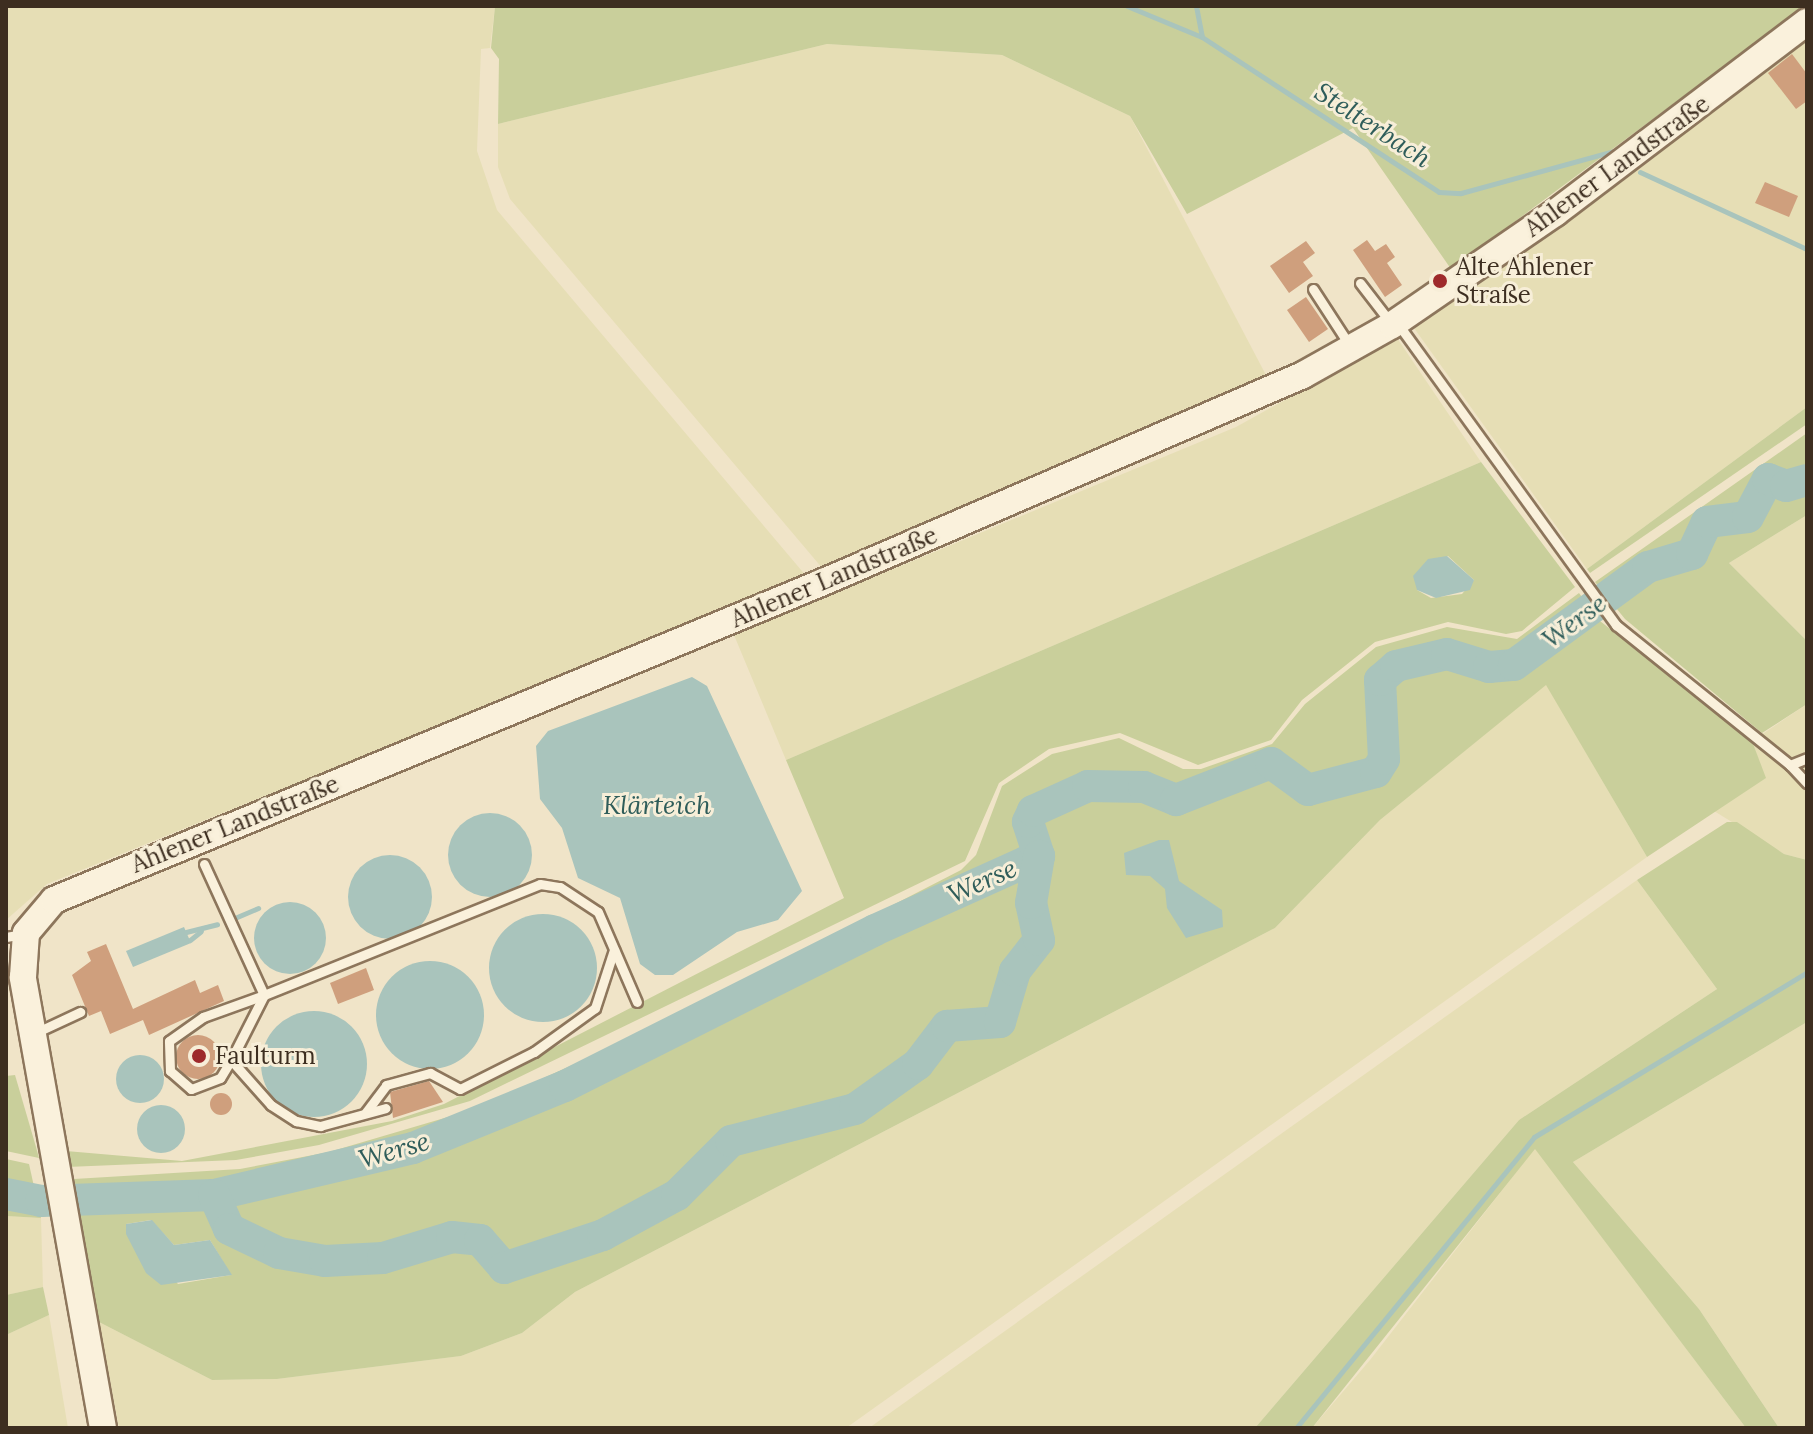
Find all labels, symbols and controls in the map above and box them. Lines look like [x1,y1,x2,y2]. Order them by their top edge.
water label: Stelterbach [1309,76,1437,174]
street label: Ahlener Landstraße [1519,89,1715,243]
place label: Alte Ahlener Straße [1456,253,1593,309]
marker: Alte Ahlener Straße [1431,272,1449,290]
street label: Ahlener Landstraße [727,521,941,633]
water label: Werse [1536,587,1612,655]
street label: Ahlener Landstraße [127,769,343,879]
water label: Klärteich [603,789,711,821]
water label: Werse [943,852,1021,910]
place label: Faulturm [215,1042,316,1070]
marker: Faulturm [190,1047,208,1065]
water label: Werse [355,1125,433,1175]

